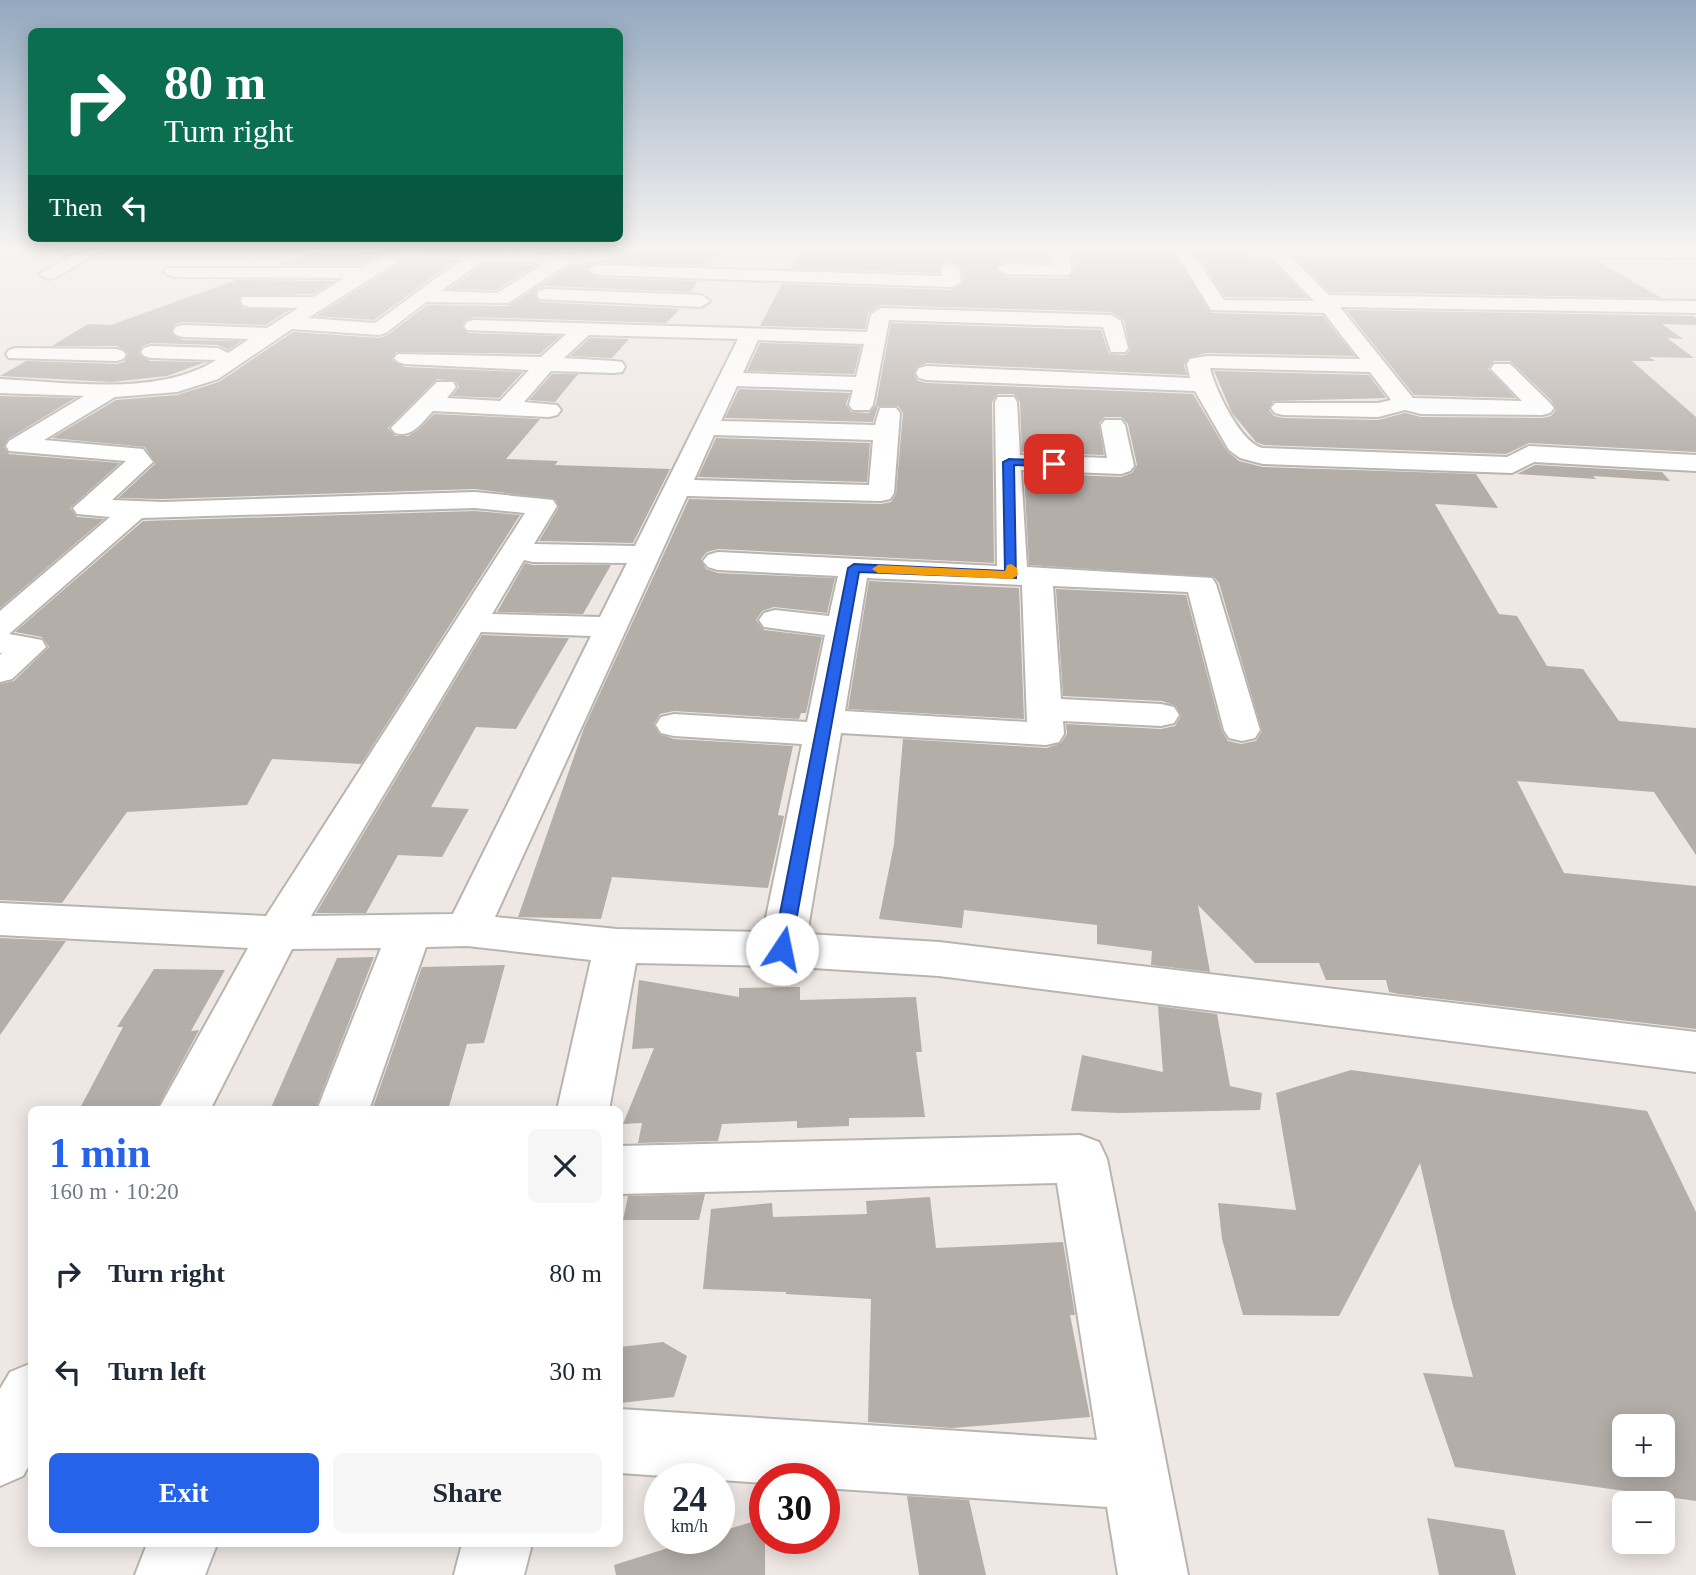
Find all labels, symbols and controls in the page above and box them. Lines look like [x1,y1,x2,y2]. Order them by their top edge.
text: 80 m [164,55,266,110]
icon: right [49,56,140,147]
text: Turn right [164,113,294,149]
icon: left [116,189,154,227]
text: Then [49,193,102,222]
pin [1024,434,1084,494]
icon: arrive [1035,445,1073,483]
position arrow [745,912,819,986]
button: close [528,1129,602,1203]
text: 1 min [49,1130,151,1176]
text: 160 m · 10:20 [49,1179,179,1204]
icon: right [49,1255,87,1293]
text: Turn right [108,1259,225,1288]
text: 80 m [549,1259,602,1288]
icon: left [49,1353,87,1391]
text: Turn left [108,1357,206,1386]
text: 30 m [549,1357,602,1386]
map controls [1612,1414,1675,1554]
button: + [1612,1414,1675,1477]
button: Exit [49,1453,319,1533]
button: Share [333,1453,602,1533]
speed limit sign: 30 [749,1463,840,1554]
text: 24 [672,1480,707,1519]
button: − [1612,1491,1675,1554]
text: km/h [671,1516,708,1536]

